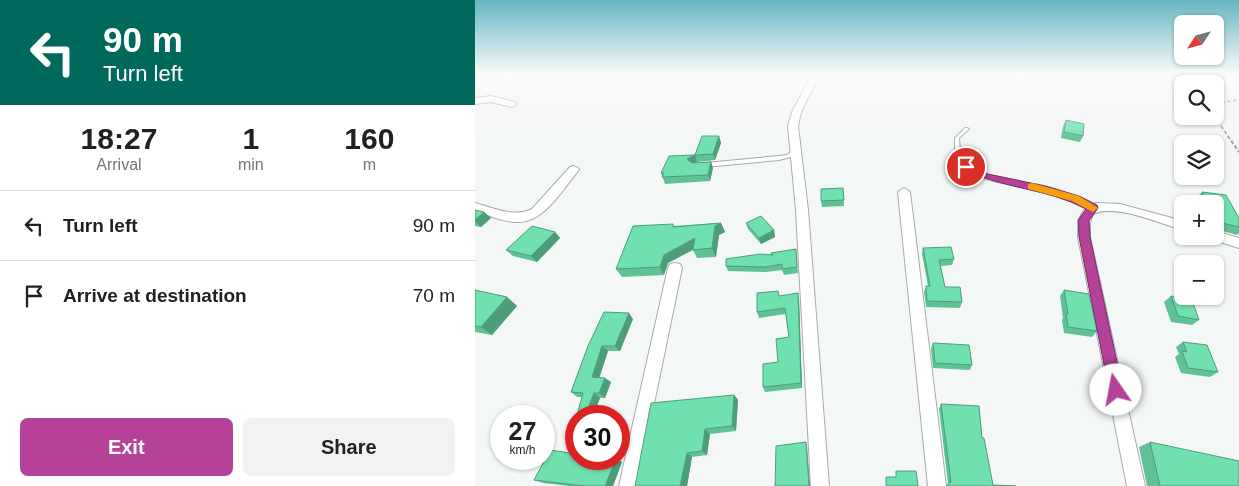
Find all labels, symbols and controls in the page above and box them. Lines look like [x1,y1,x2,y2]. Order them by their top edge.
north arrow [1174,15,1224,65]
map controls [1174,15,1224,305]
icon: left [20,20,85,85]
text: 90 m [103,20,183,59]
text: Turn left [103,61,183,86]
button: search [1174,75,1224,125]
text: 18:27 [81,122,157,155]
text: 1 [242,122,259,155]
text: 160 [344,122,394,155]
button: layers [1174,135,1224,185]
pin [945,146,987,188]
icon: arrive [952,153,980,181]
text: Arrival [96,156,142,173]
text: min [238,156,264,173]
text: m [363,156,376,173]
button: + [1174,195,1224,245]
icon: left [20,212,48,240]
text: Turn left [63,215,138,236]
text: 90 m [413,215,455,236]
button: − [1174,255,1224,305]
icon: arrive [20,282,48,310]
text: Arrive at destination [63,285,247,306]
text: 70 m [413,285,455,306]
position arrow [1089,363,1141,415]
speed limit sign: 30 [565,405,630,470]
text: 27 [509,417,536,445]
button: Exit [20,418,233,476]
button: Share [243,418,455,476]
text: km/h [509,443,536,457]

